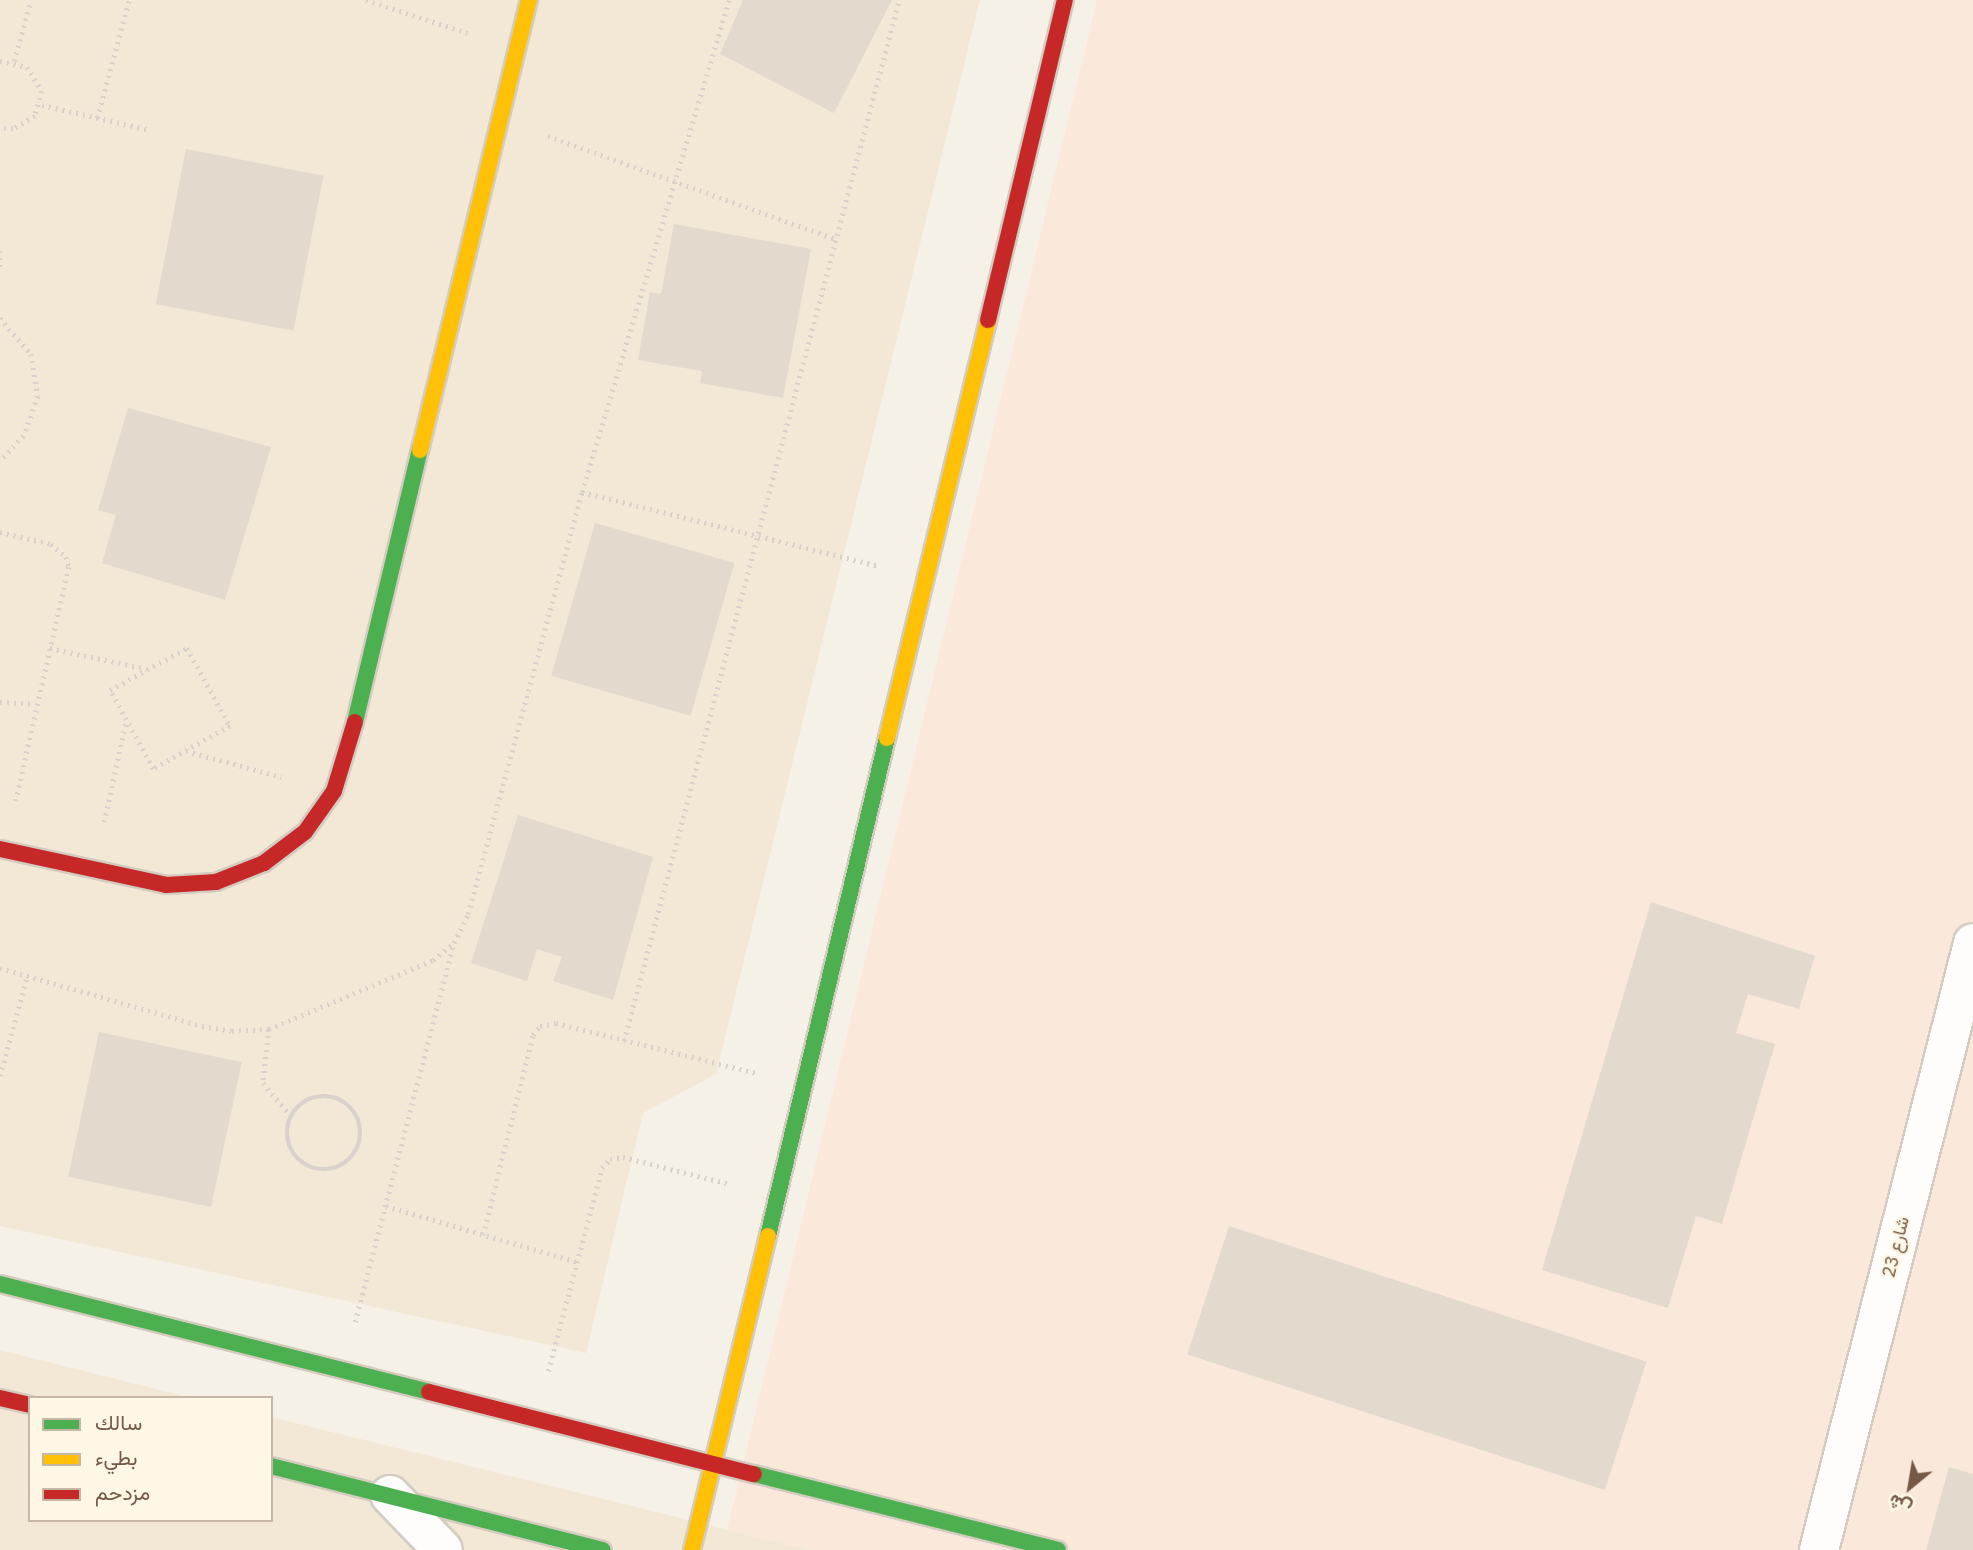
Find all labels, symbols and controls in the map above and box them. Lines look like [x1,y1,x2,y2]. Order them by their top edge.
street label: شارع 23 [1878,1214,1914,1280]
legend [28,1396,273,1522]
text: سالك [95,1408,142,1436]
text: بطيء [95,1443,138,1471]
north arrow [1875,1452,1945,1522]
text: مزدحم [95,1478,150,1506]
text: ش [1884,1489,1915,1521]

